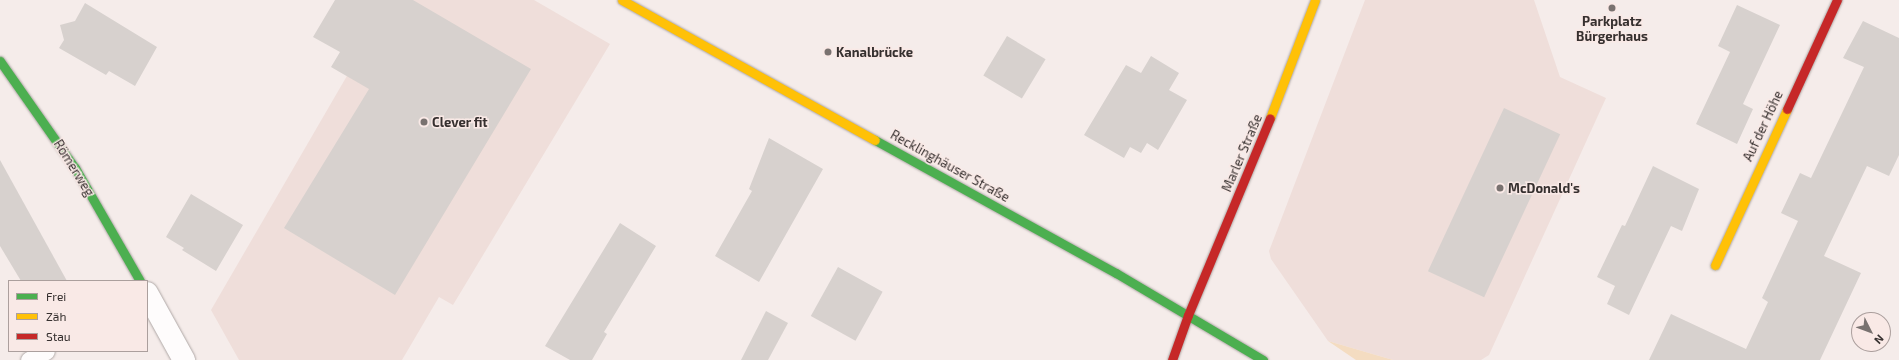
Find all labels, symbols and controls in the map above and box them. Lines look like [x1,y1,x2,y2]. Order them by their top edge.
marker: Parkplatz Bürgerhaus [1607,3,1617,13]
place label: Parkplatz Bürgerhaus [1576,14,1648,45]
place label: Kanalbrücke [836,44,913,60]
marker: Kanalbrücke [823,47,833,57]
street label: Auf der Höhe [1740,88,1786,164]
street label: Marler Straße [1219,112,1265,194]
place label: Clever fit [432,114,488,130]
marker: Clever fit [419,117,429,127]
street label: Recklinghäuser Straße [888,127,1012,205]
street label: Römerweg [50,137,98,199]
place label: McDonald's [1508,180,1580,196]
marker: McDonald's [1495,183,1505,193]
legend [8,280,148,352]
text: Frei [46,289,66,303]
text: Zäh [46,309,66,323]
north arrow [1851,312,1891,352]
text: Stau [46,329,71,343]
text: N [1872,332,1887,347]

